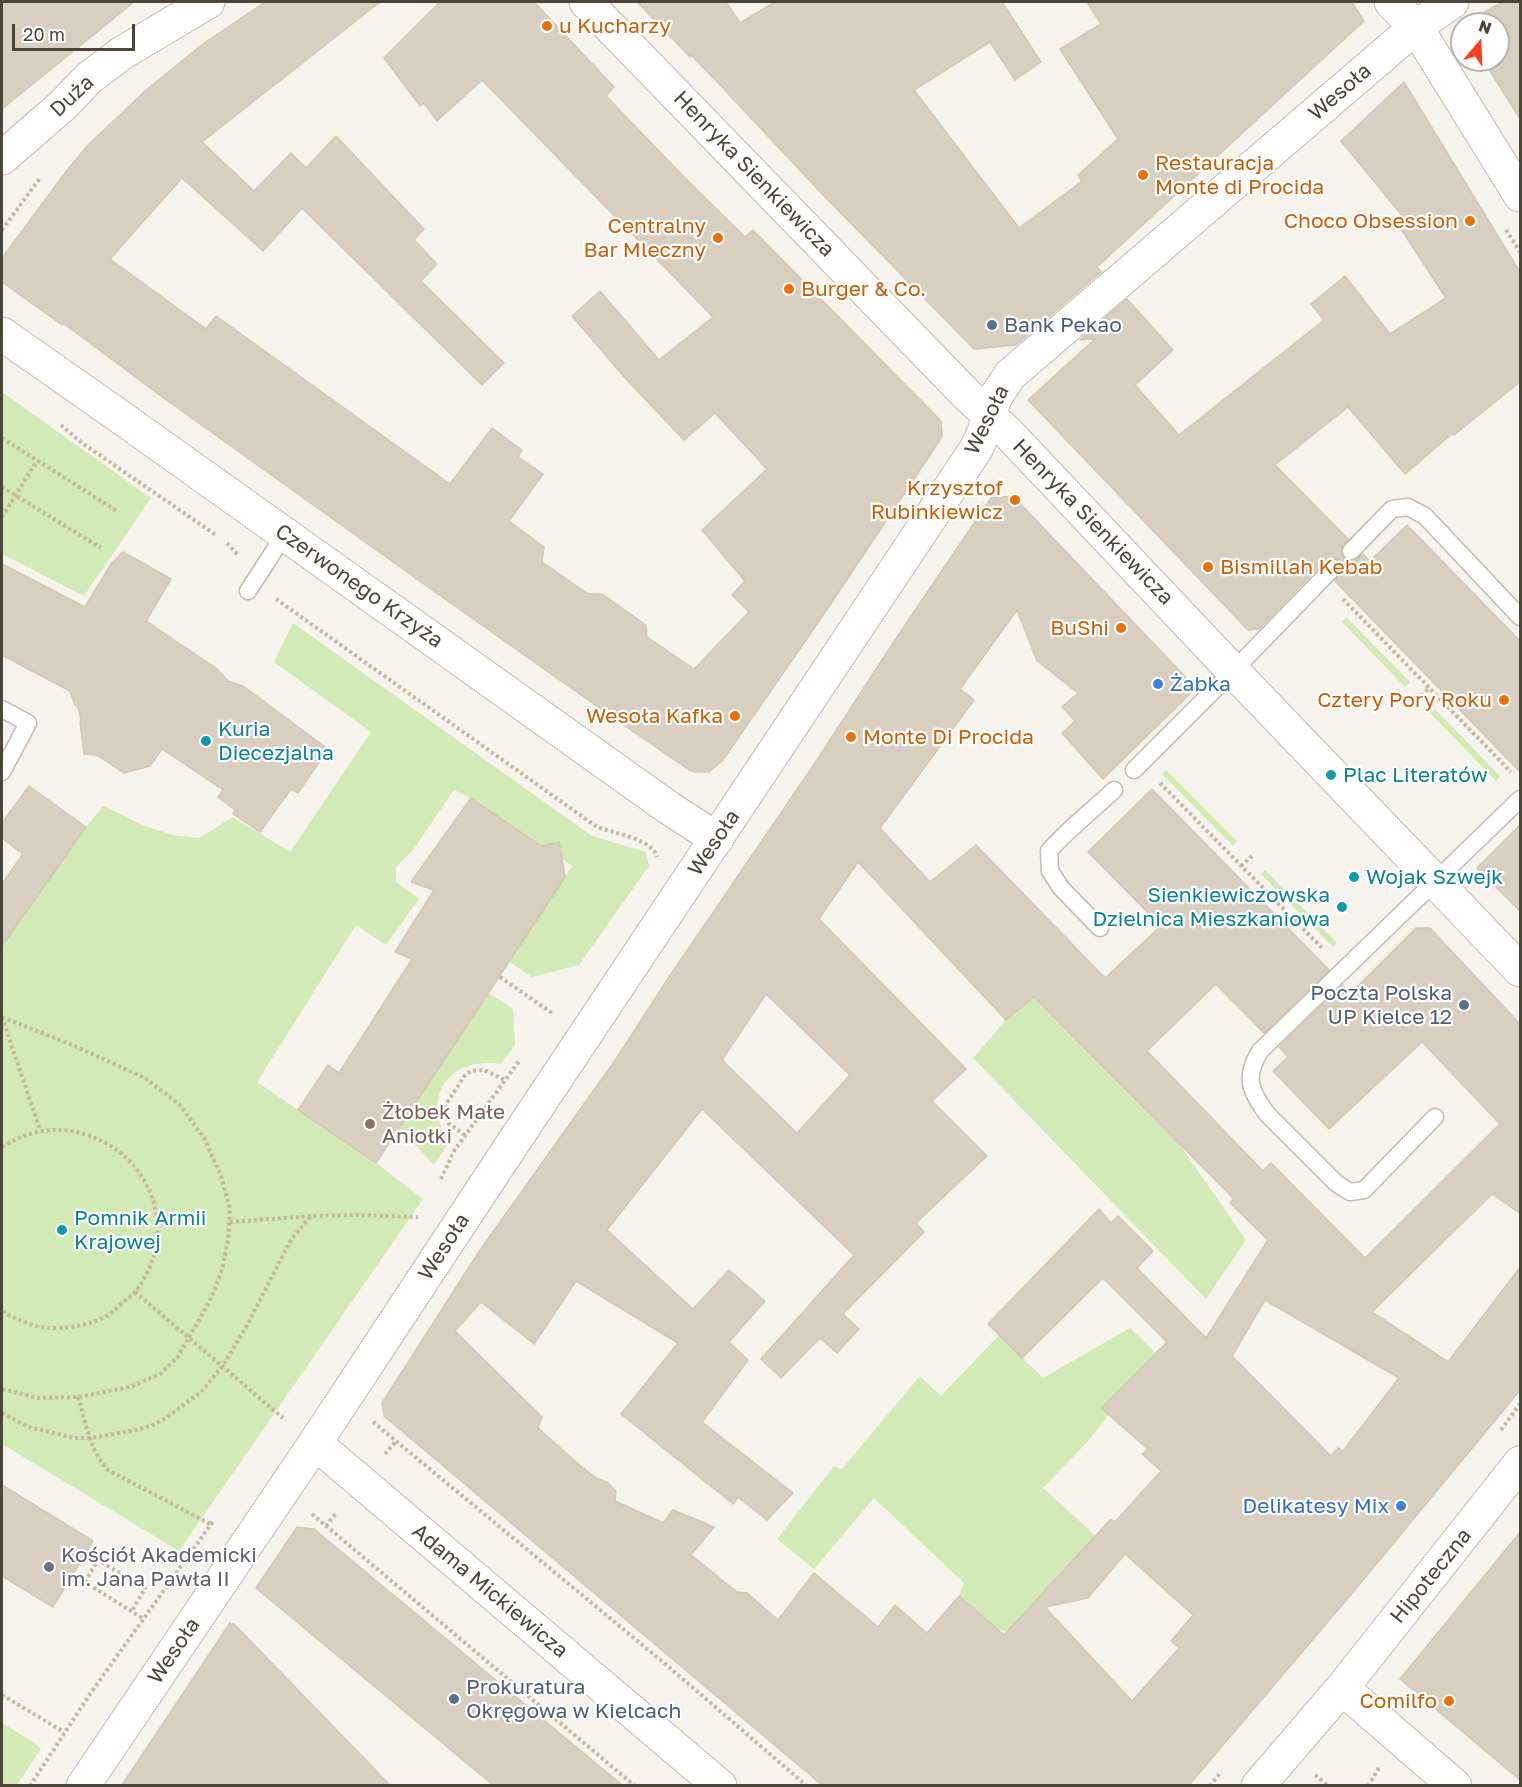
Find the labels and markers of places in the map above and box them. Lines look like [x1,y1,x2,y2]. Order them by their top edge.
place label: u Kucharzy [559,13,671,39]
marker: u Kucharzy [540,19,554,33]
place label: Restauracja Monte di Procida [1155,150,1324,200]
marker: Restauracja Monte di Procida [1136,168,1150,182]
place label: Choco Obsession [1284,208,1458,234]
place label: Centralny Bar Mleczny [583,213,706,263]
marker: Choco Obsession [1463,214,1477,228]
marker: Centralny Bar Mleczny [711,231,725,245]
place label: Burger & Co. [801,276,926,302]
marker: Burger & Co. [782,282,796,296]
place label: Bank Pekao [1004,312,1122,338]
marker: Bank Pekao [985,318,999,332]
place label: Krzysztof Rubinkiewicz [871,475,1003,525]
marker: Krzysztof Rubinkiewicz [1008,493,1022,507]
place label: Bismillah Kebab [1220,554,1382,580]
marker: Bismillah Kebab [1201,560,1215,574]
place label: BuShi [1050,615,1109,641]
marker: BuShi [1114,621,1128,635]
place label: Żabka [1170,671,1231,697]
marker: Żabka [1151,677,1165,691]
place label: Cztery Pory Roku [1317,687,1492,713]
marker: Cztery Pory Roku [1497,693,1511,707]
place label: Wesoła Kafka [586,703,723,729]
marker: Wesoła Kafka [728,709,742,723]
place label: Kuria Diecezjalna [218,716,334,766]
place label: Monte Di Procida [863,724,1034,750]
marker: Monte Di Procida [844,730,858,744]
marker: Kuria Diecezjalna [199,734,213,748]
place label: Plac Literatów [1343,762,1488,788]
marker: Plac Literatów [1324,768,1338,782]
place label: Wojak Szwejk [1366,864,1503,890]
marker: Wojak Szwejk [1347,870,1361,884]
place label: Sienkiewiczowska Dzielnica Mieszkaniowa [1093,882,1330,932]
marker: Sienkiewiczowska Dzielnica Mieszkaniowa [1335,900,1349,914]
place label: Poczta Polska UP Kielce 12 [1310,980,1452,1030]
marker: Poczta Polska UP Kielce 12 [1457,998,1471,1012]
place label: Żłobek Małe Aniołki [382,1099,505,1149]
marker: Żłobek Małe Aniołki [363,1117,377,1131]
place label: Pomnik Armii Krajowej [74,1205,206,1255]
marker: Pomnik Armii Krajowej [55,1223,69,1237]
place label: Delikatesy Mix [1243,1493,1389,1519]
marker: Delikatesy Mix [1394,1499,1408,1513]
place label: Kościół Akademicki im. Jana Pawła II [61,1542,257,1592]
marker: Kościół Akademicki im. Jana Pawła II [42,1560,56,1574]
place label: Prokuratura Okręgowa w Kielcach [466,1674,681,1724]
place label: Comilfo [1360,1688,1437,1714]
marker: Prokuratura Okręgowa w Kielcach [447,1692,461,1706]
marker: Comilfo [1442,1694,1456,1708]

